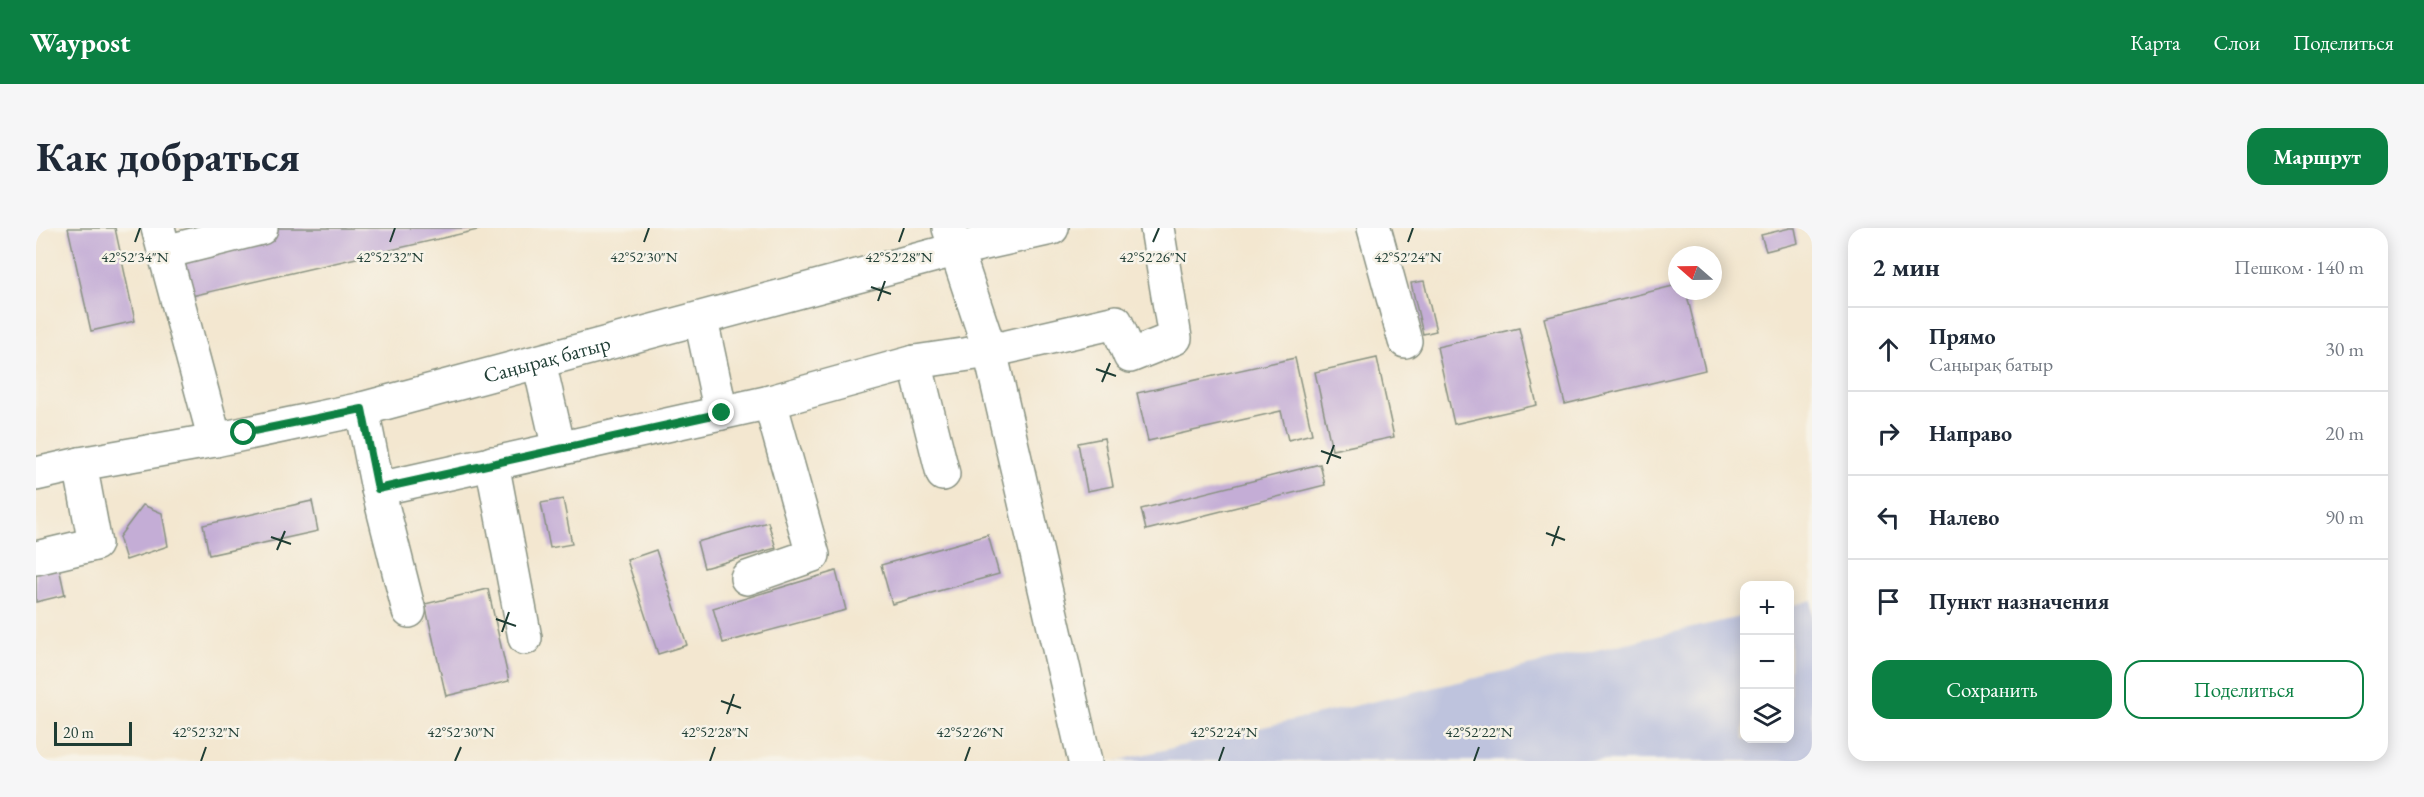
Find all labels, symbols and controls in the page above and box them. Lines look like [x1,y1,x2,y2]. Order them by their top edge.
text: Waypost [30,24,131,60]
text: Карта [2130,29,2180,56]
text: Слои [2213,29,2260,56]
text: Поделиться [2293,29,2394,56]
button: Маршрут [2247,128,2388,185]
text: Как добраться [36,129,300,184]
north arrow [1668,246,1722,300]
text: 42°52'34"N [101,247,169,266]
text: 42°52'32"N [356,247,424,266]
text: 42°52'30"N [610,247,678,266]
text: 42°52'28"N [865,247,933,266]
text: 42°52'26"N [1119,247,1187,266]
text: 42°52'24"N [1374,247,1442,266]
text: 2 мин [1872,250,1940,284]
text: Пешком · 140 m [2234,254,2364,280]
text: Прямо [1929,322,1996,351]
street label: Саңырақ батыр [480,329,613,389]
icon: ahead [1872,333,1905,366]
text: 30 m [2325,336,2364,362]
text: Саңырақ батыр [1929,351,2053,377]
route end [708,399,734,425]
icon: right [1872,417,1905,450]
route start [230,419,256,445]
text: Направо [1929,419,2012,448]
text: 20 m [2325,420,2364,446]
icon: left [1872,501,1905,534]
text: Налево [1929,503,1999,532]
text: 90 m [2325,504,2364,530]
map controls [1740,581,1794,743]
button: + [1740,581,1794,635]
icon: arrive [1872,585,1905,618]
text: Пункт назначения [1929,587,2109,616]
button: − [1740,635,1794,689]
button: Сохранить [1872,660,2112,719]
button: Поделиться [2124,660,2364,719]
button: layers [1740,689,1794,743]
scale bar [54,719,132,746]
text: 20 m [63,722,94,743]
text: 42°52'32"N [172,722,240,741]
text: 42°52'30"N [427,722,495,741]
text: 42°52'28"N [681,722,749,741]
text: 42°52'26"N [936,722,1004,741]
text: 42°52'24"N [1190,722,1258,741]
text: 42°52'22"N [1445,722,1513,741]

